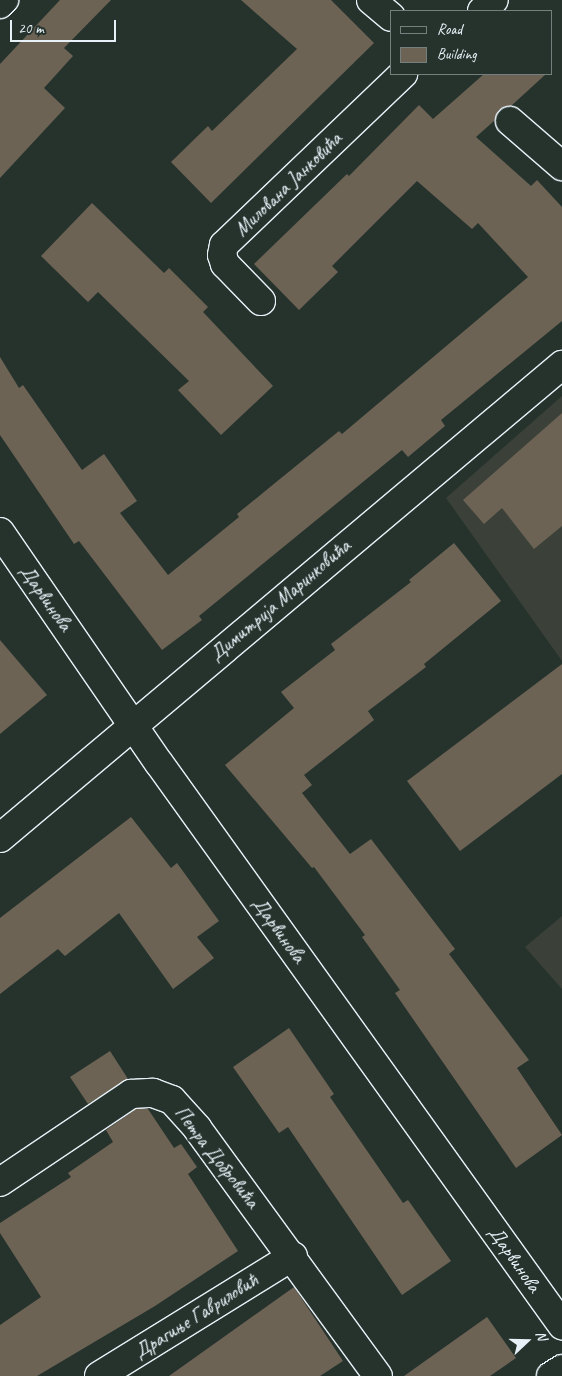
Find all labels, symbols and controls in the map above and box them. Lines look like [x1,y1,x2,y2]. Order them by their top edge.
scale bar [12,10,119,42]
legend [390,10,552,75]
text: 20 m [18,19,44,38]
text: Road [437,20,462,39]
text: Building [437,45,476,64]
street label: Милована Јанковића [229,127,347,241]
street label: Димитрија Маринковића [204,534,356,666]
street label: Дарвинова [15,560,77,636]
street label: Дарвинова [247,892,311,968]
street label: Петра Добровића [170,1102,264,1212]
street label: Дарвинова [484,1221,546,1297]
street label: Драгиње Гавриловић [131,1269,261,1363]
north arrow [502,1316,552,1366]
text: N [532,1328,551,1343]

